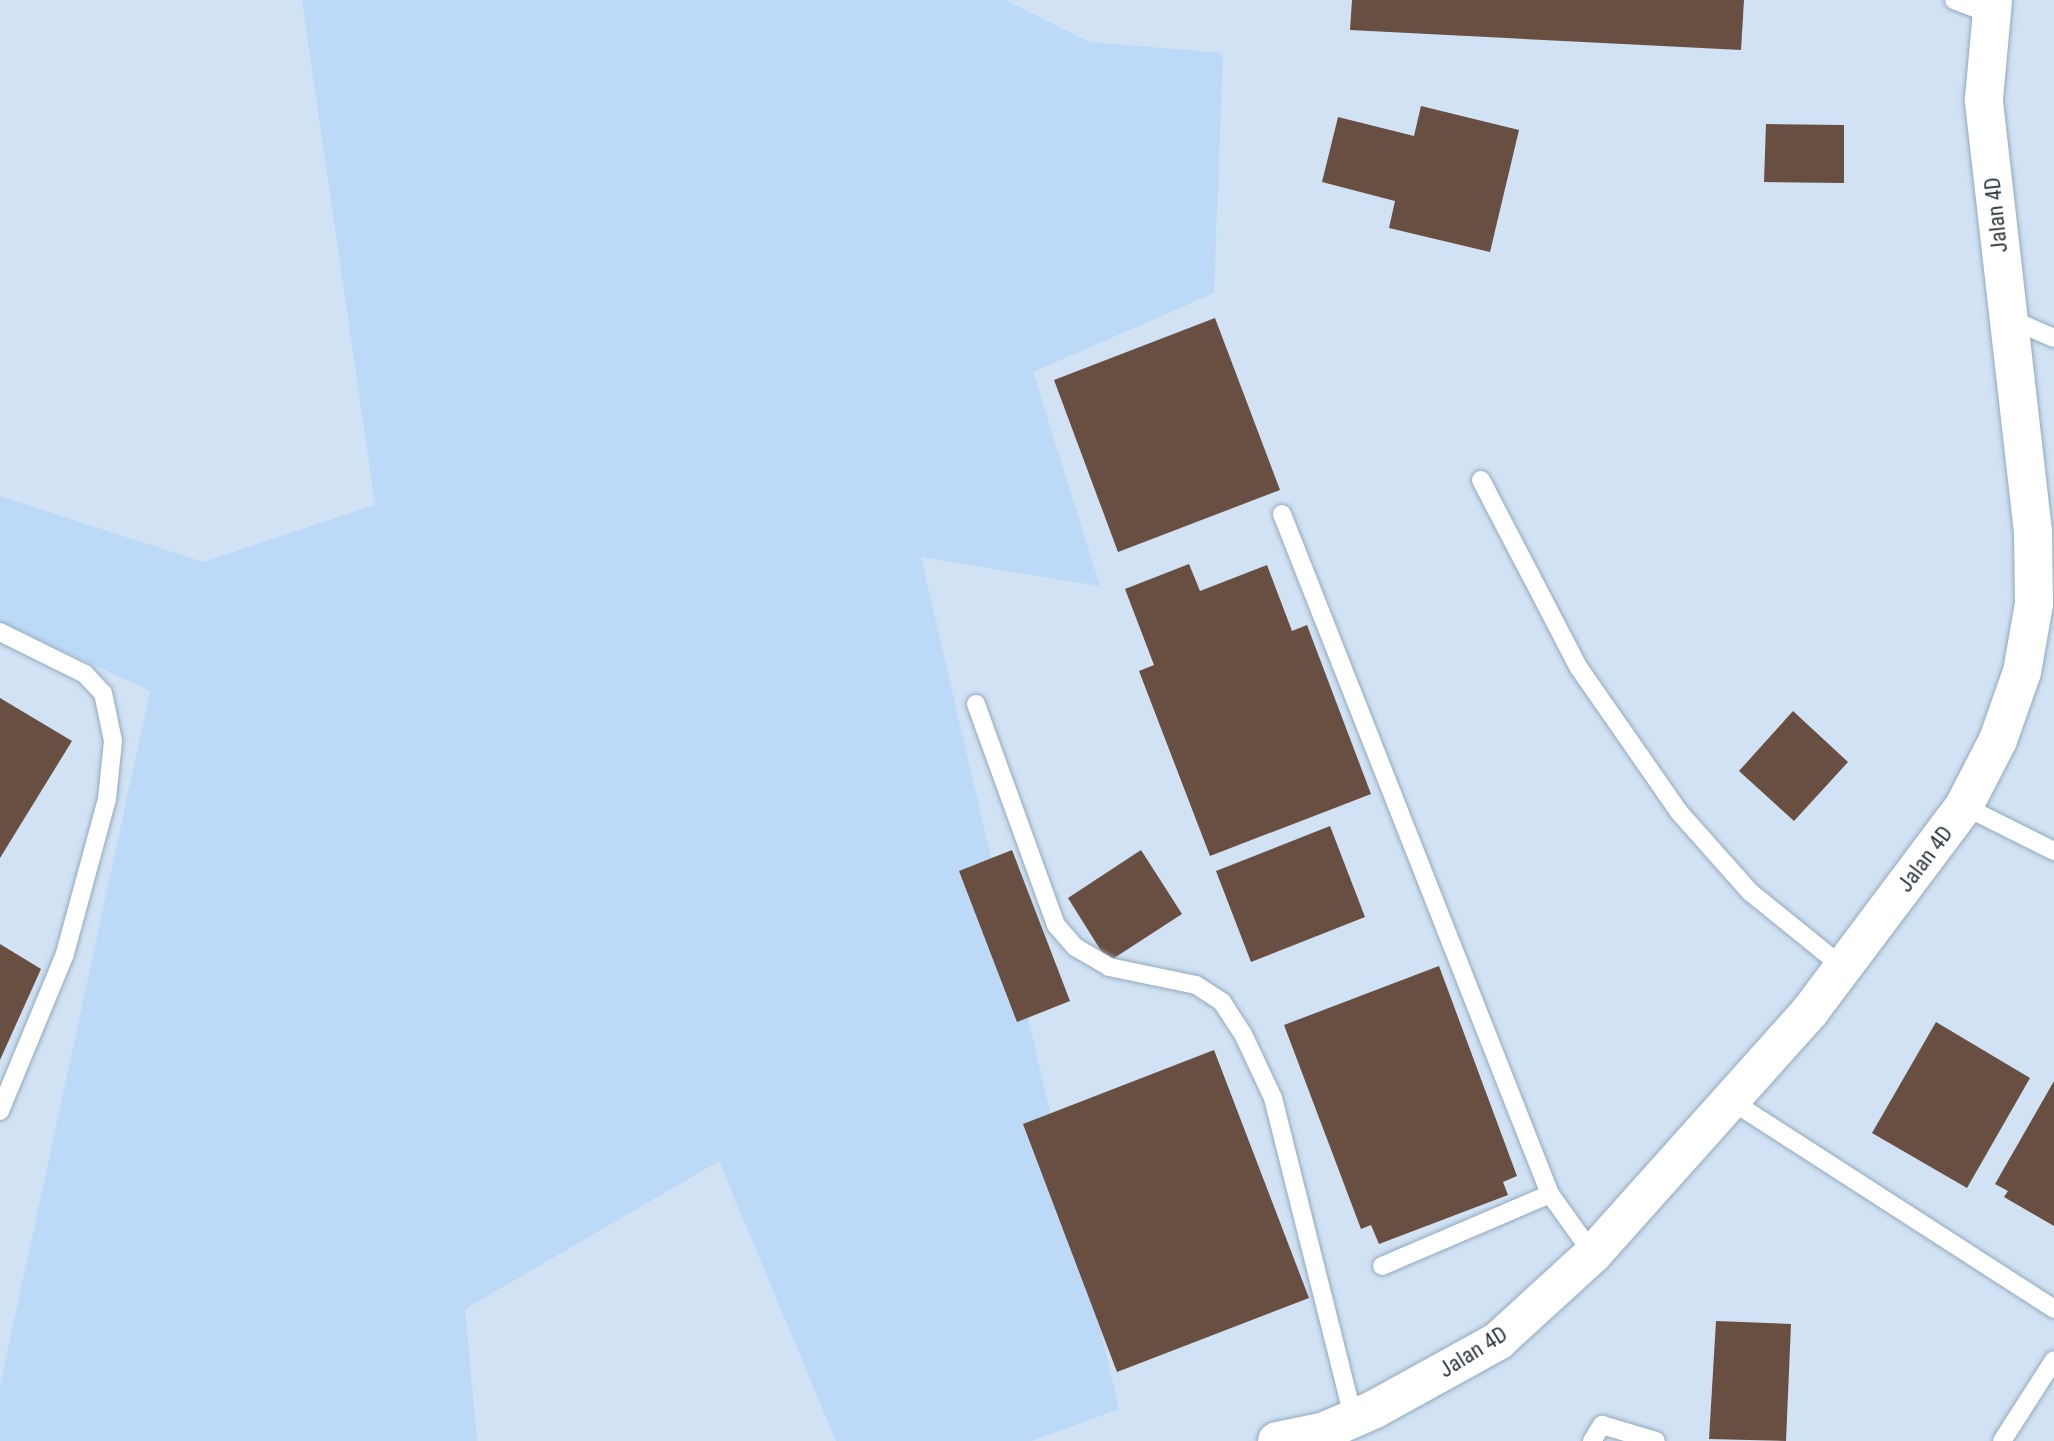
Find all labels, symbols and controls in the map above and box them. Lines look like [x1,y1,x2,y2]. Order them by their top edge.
street label: Jalan 4D [1979,176,2013,254]
street label: Jalan 4D [1892,821,1958,897]
street label: Jalan 4D [1434,1321,1512,1383]

